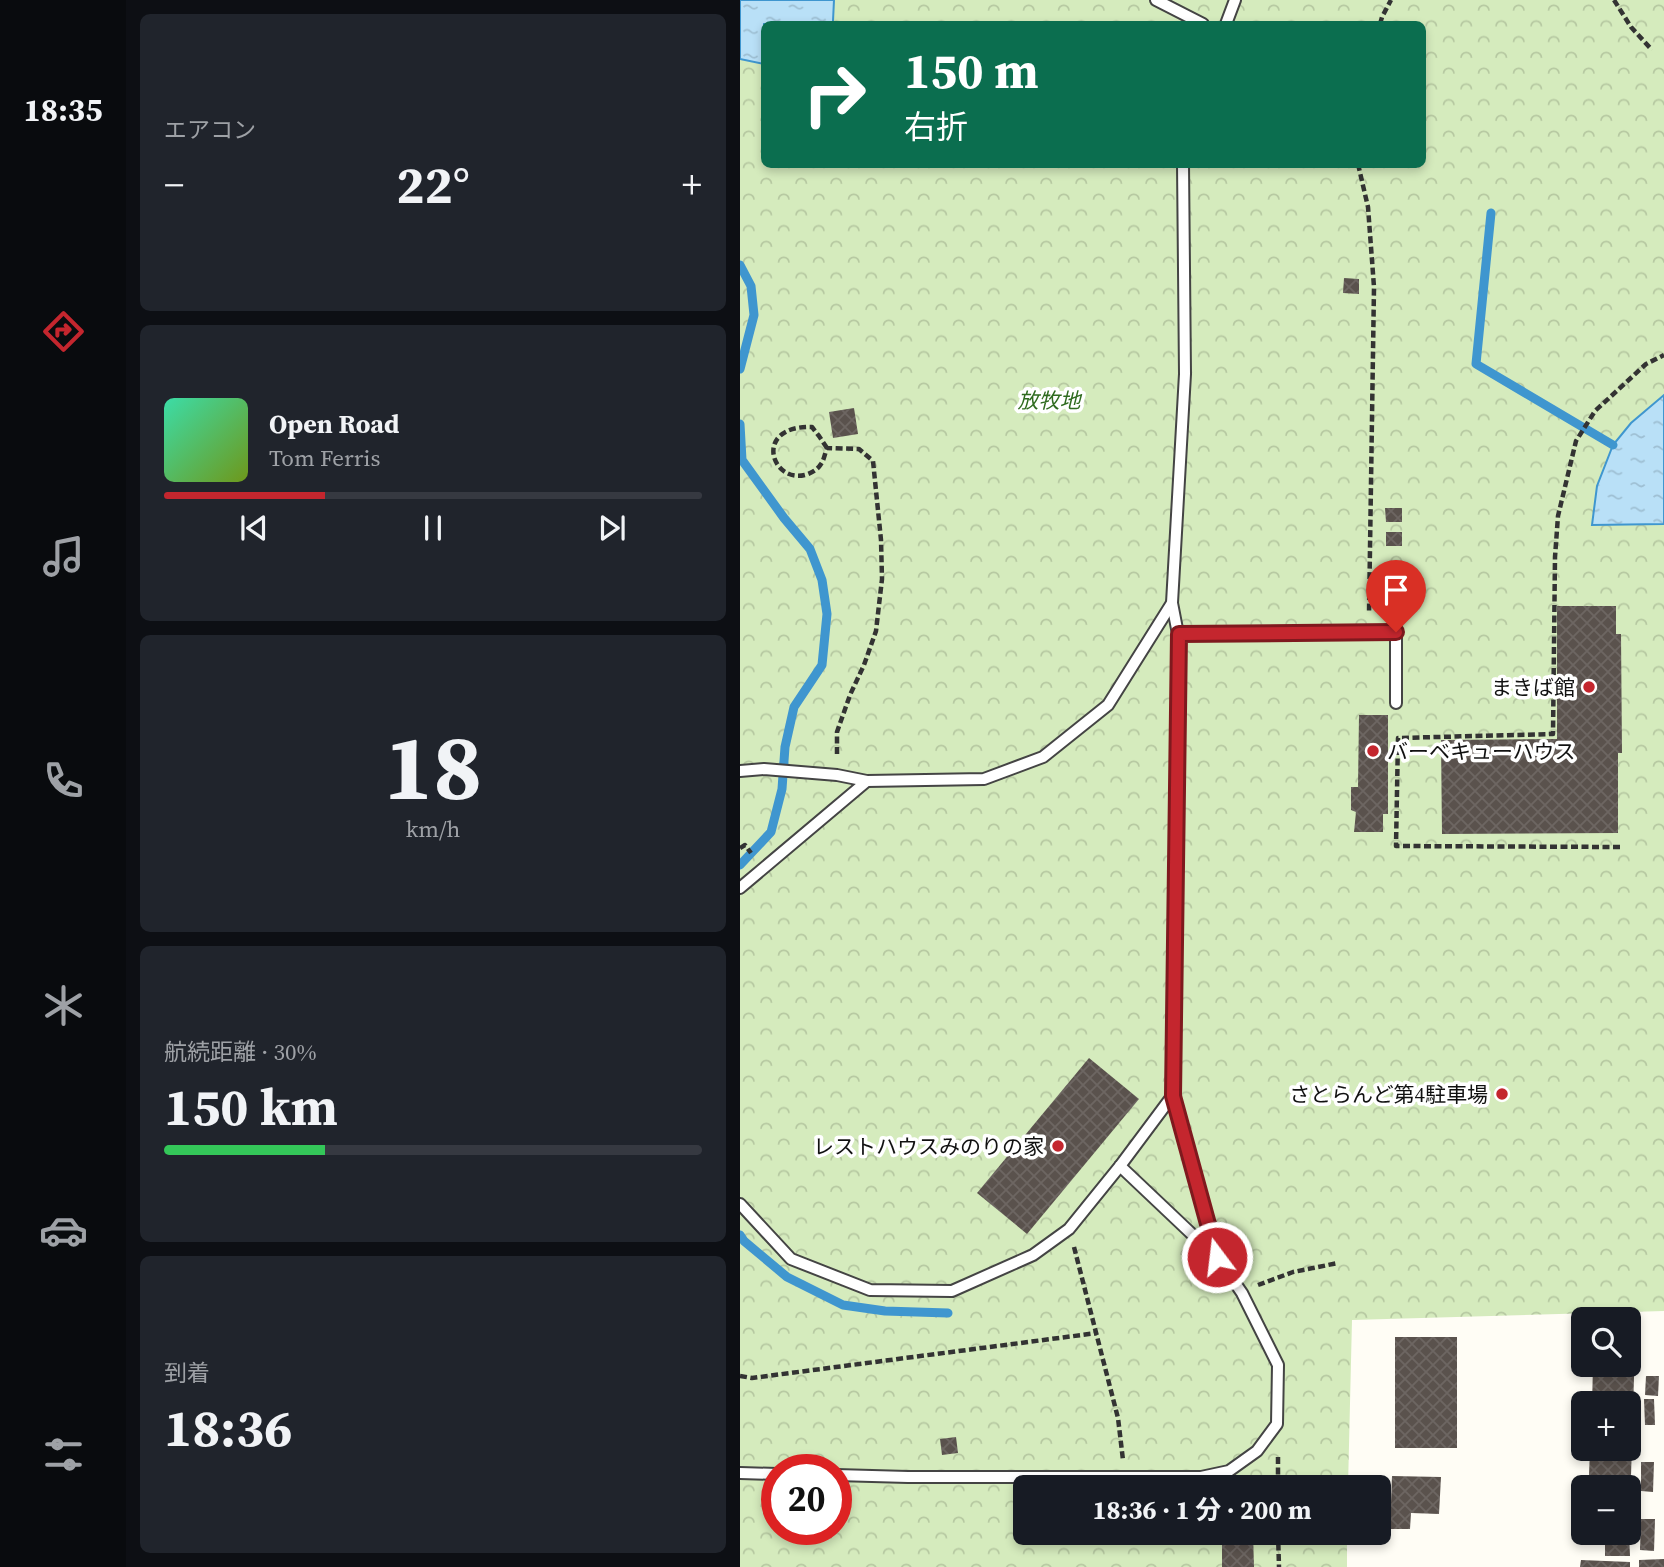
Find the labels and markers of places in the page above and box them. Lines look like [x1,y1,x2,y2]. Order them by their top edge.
pin [1366,560,1426,632]
place label: まきば館 [1491,673,1575,702]
marker: まきば館 [1581,679,1597,695]
place label: バーベキューハウス [1387,737,1576,766]
marker: バーベキューハウス [1365,743,1381,759]
place label: さとらんど第4駐車場 [1289,1080,1488,1109]
marker: さとらんど第4駐車場 [1494,1086,1510,1102]
place label: レストハウスみのりの家 [813,1132,1044,1161]
marker: レストハウスみのりの家 [1050,1138,1066,1154]

